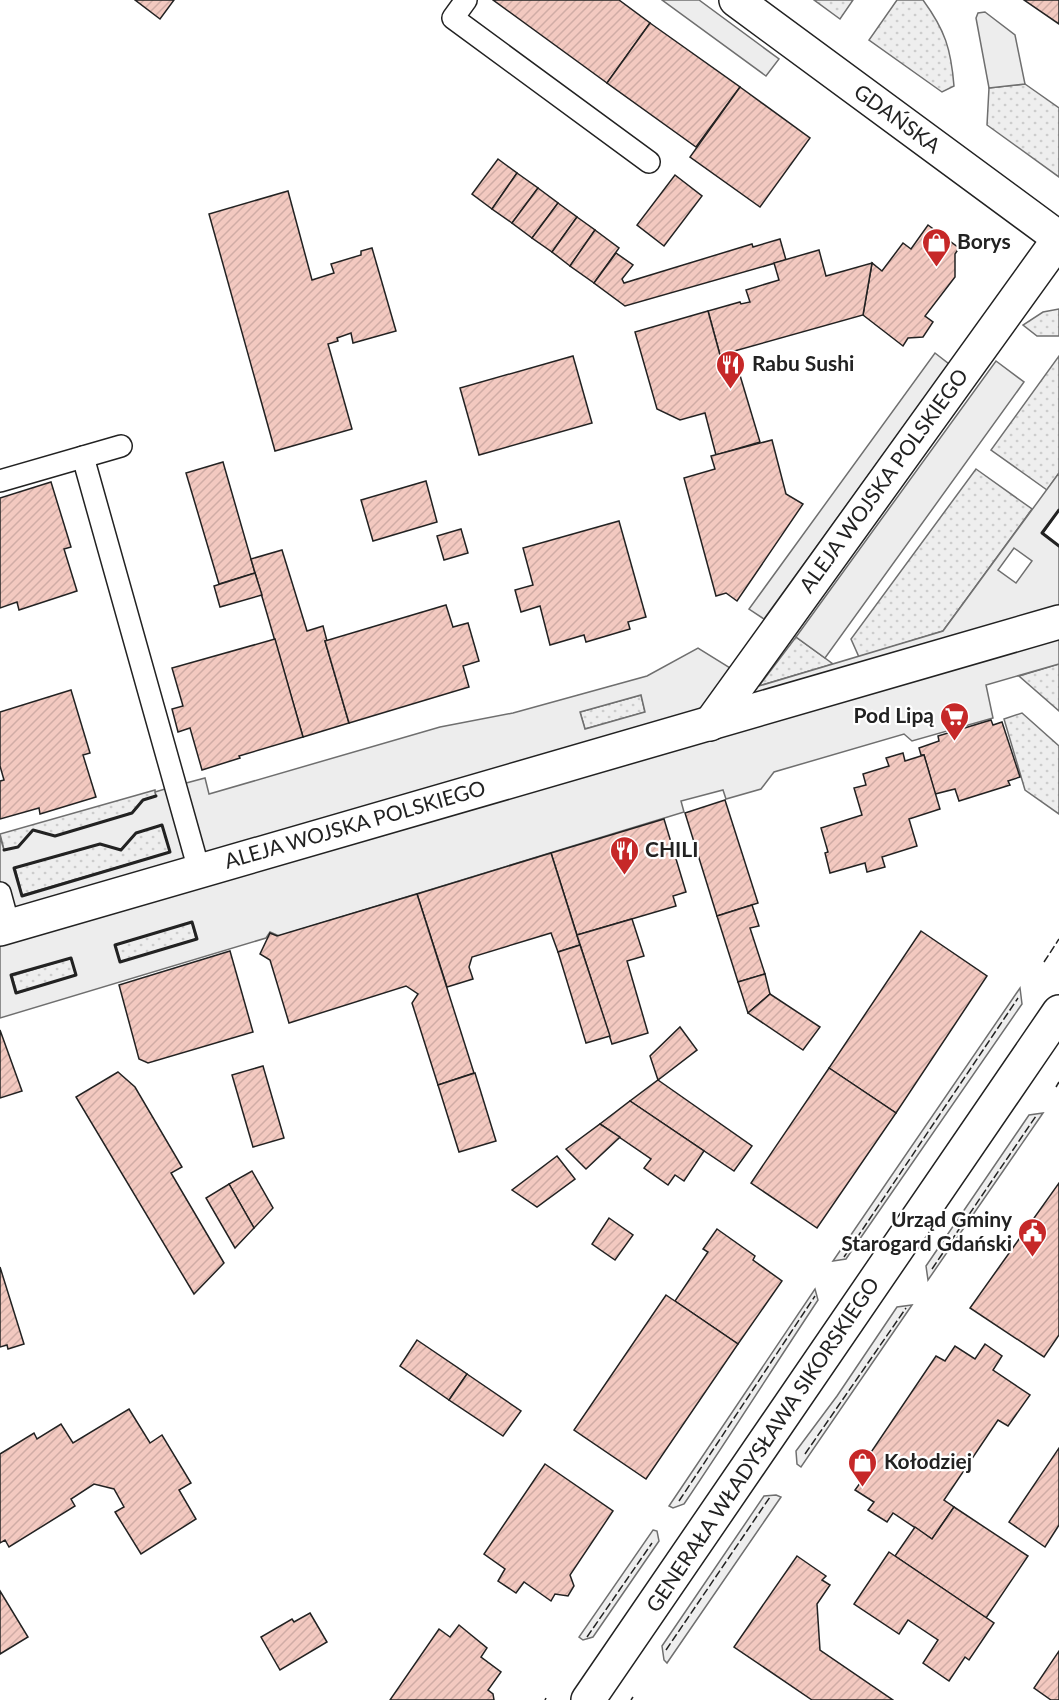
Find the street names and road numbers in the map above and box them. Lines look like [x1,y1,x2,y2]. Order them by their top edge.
street label: GDAŃSKA [850,78,947,158]
street label: ALEJA WOJSKA POLSKIEGO [793,363,972,597]
street label: ALEJA WOJSKA POLSKIEGO [221,774,488,873]
street label: GENERAŁA WŁADYSŁAWA SIKORSKIEGO [640,1272,883,1616]

